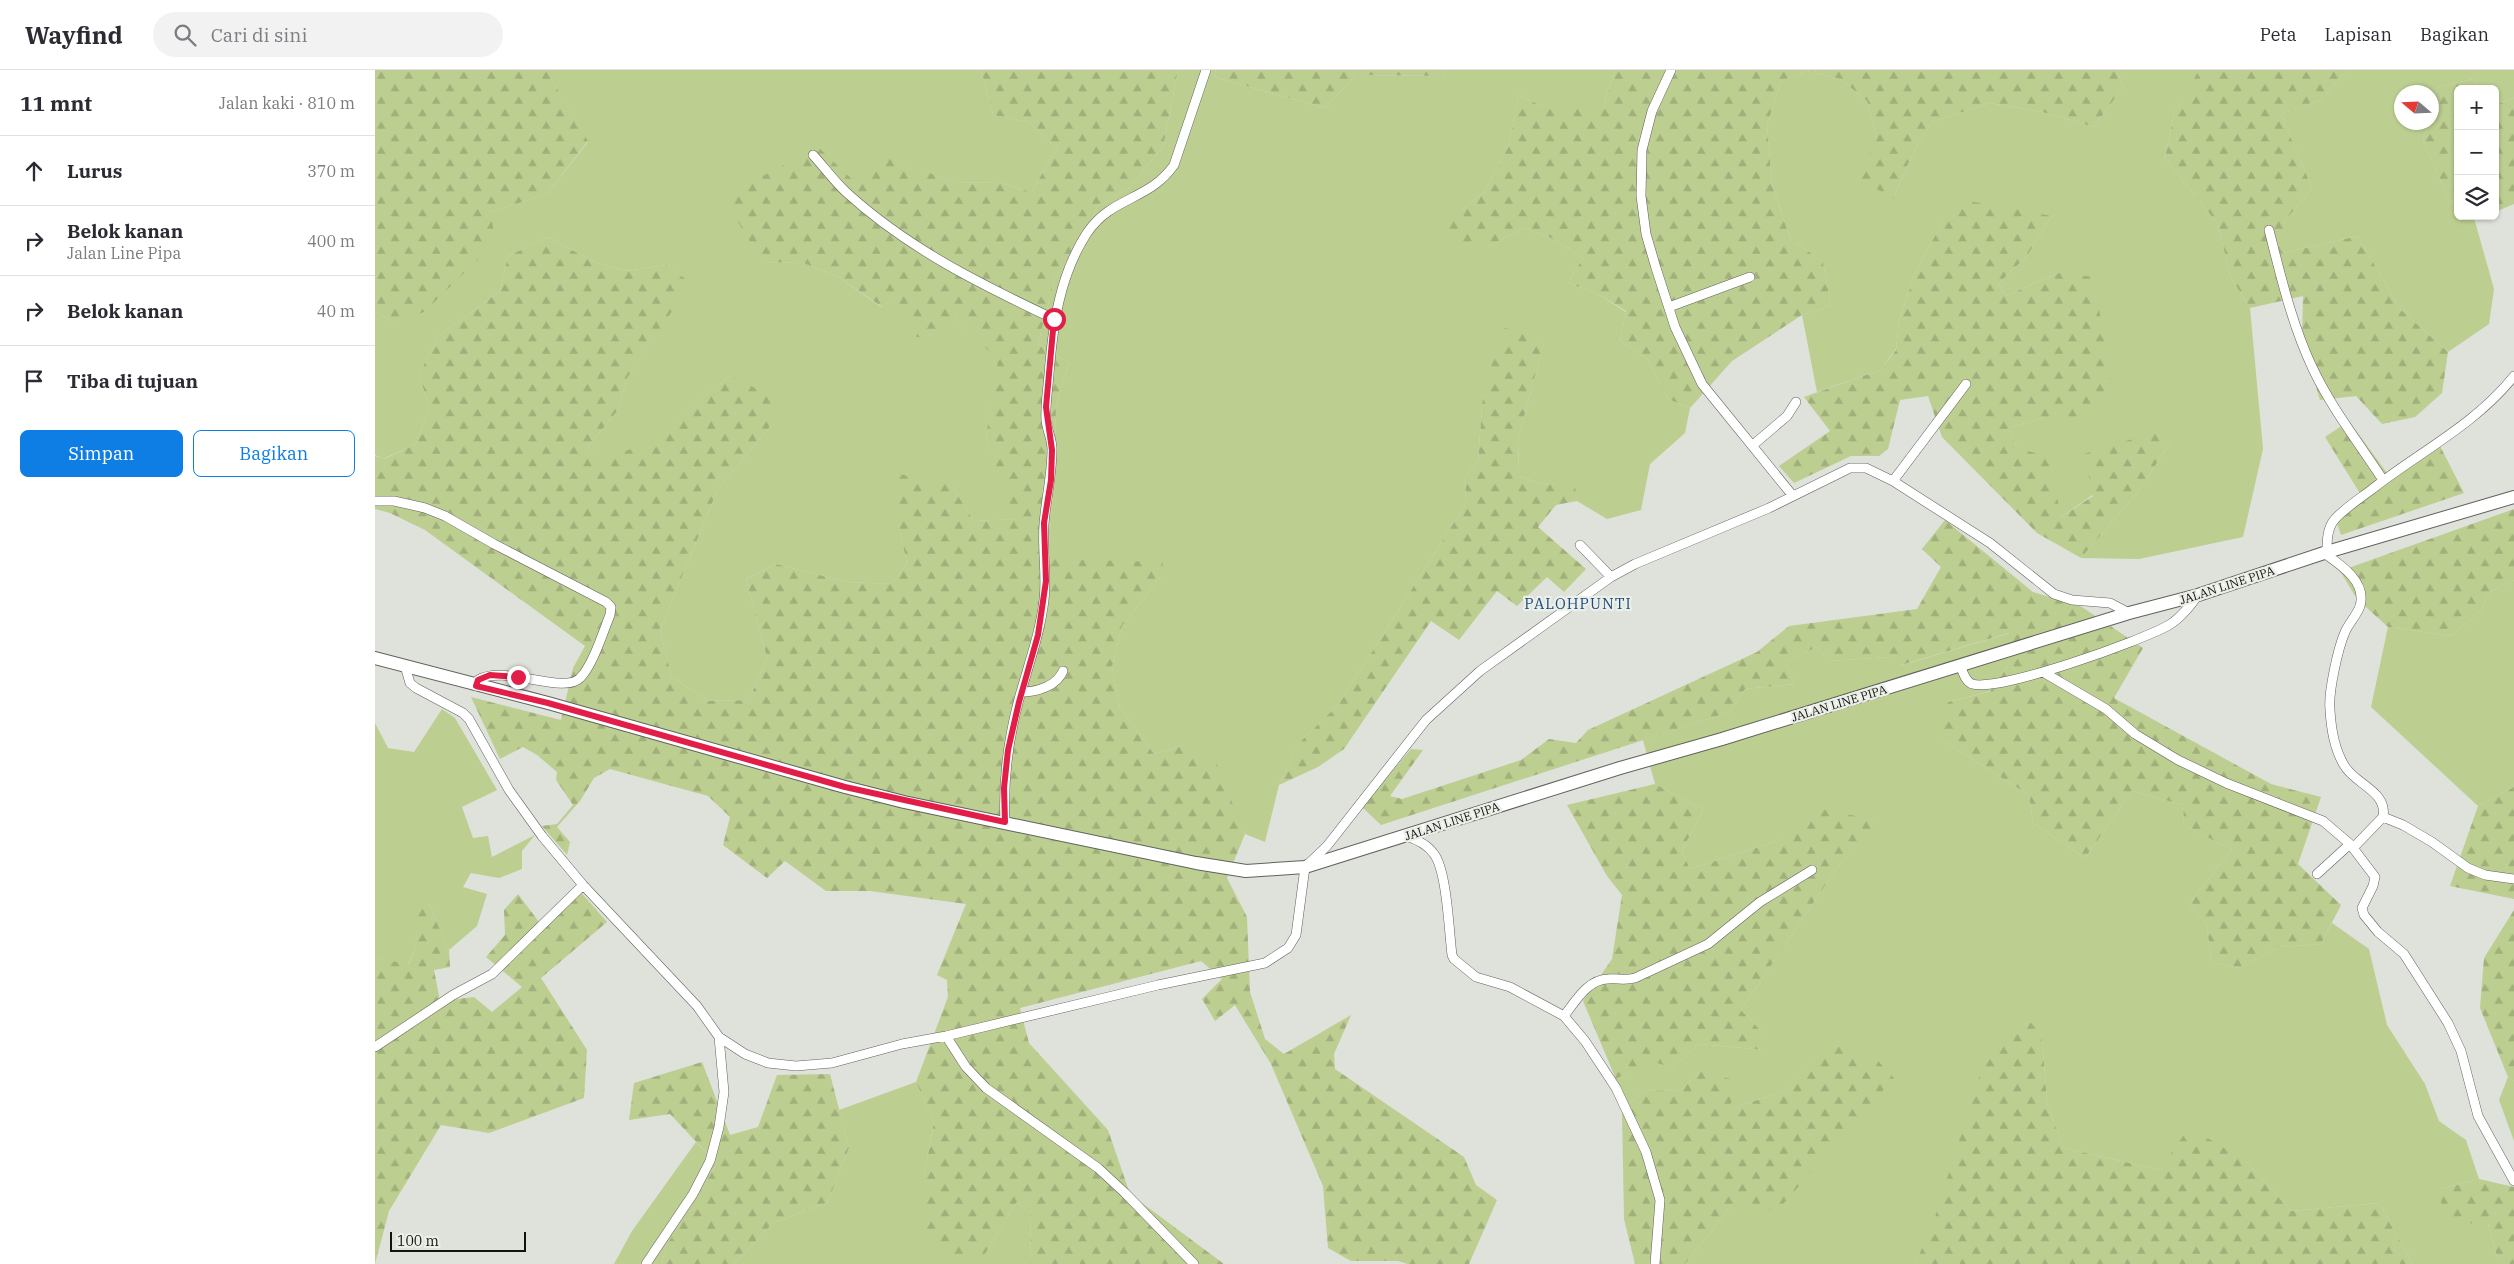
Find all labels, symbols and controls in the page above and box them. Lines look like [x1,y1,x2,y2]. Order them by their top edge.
search box [153,12,503,57]
text: Wayfind [25,19,123,51]
icon: search [171,21,199,49]
text: Cari di sini [211,23,307,47]
text: Peta [2260,23,2297,46]
text: Lapisan [2325,23,2392,46]
text: Bagikan [2420,23,2489,46]
north arrow [2394,85,2439,130]
map controls [2454,85,2499,220]
button: + [2454,85,2499,130]
text: 11 mnt [20,89,92,117]
text: Jalan kaki · 810 m [219,93,355,113]
button: − [2454,130,2499,175]
icon: ahead [20,157,48,185]
text: Lurus [67,159,122,183]
text: 370 m [307,161,355,181]
button: layers [2454,175,2499,220]
text: Belok kanan [67,219,183,243]
icon: right [20,227,48,255]
text: 400 m [307,231,355,251]
text: Jalan Line Pipa [67,243,181,263]
icon: right [20,297,48,325]
text: Belok kanan [67,299,183,323]
text: 40 m [317,301,355,321]
route start [1043,308,1066,331]
icon: arrive [20,367,48,395]
text: Tiba di tujuan [67,369,198,393]
button: Simpan [20,430,183,477]
button: Bagikan [193,430,355,477]
street label: JALAN LINE PIPA [2178,562,2277,607]
district label: PALOHPUNTI [1524,594,1632,613]
route end [507,666,530,689]
street label: JALAN LINE PIPA [1789,681,1889,725]
street label: JALAN LINE PIPA [1403,798,1502,843]
scale bar [390,1229,526,1252]
text: 100 m [397,1232,439,1250]

